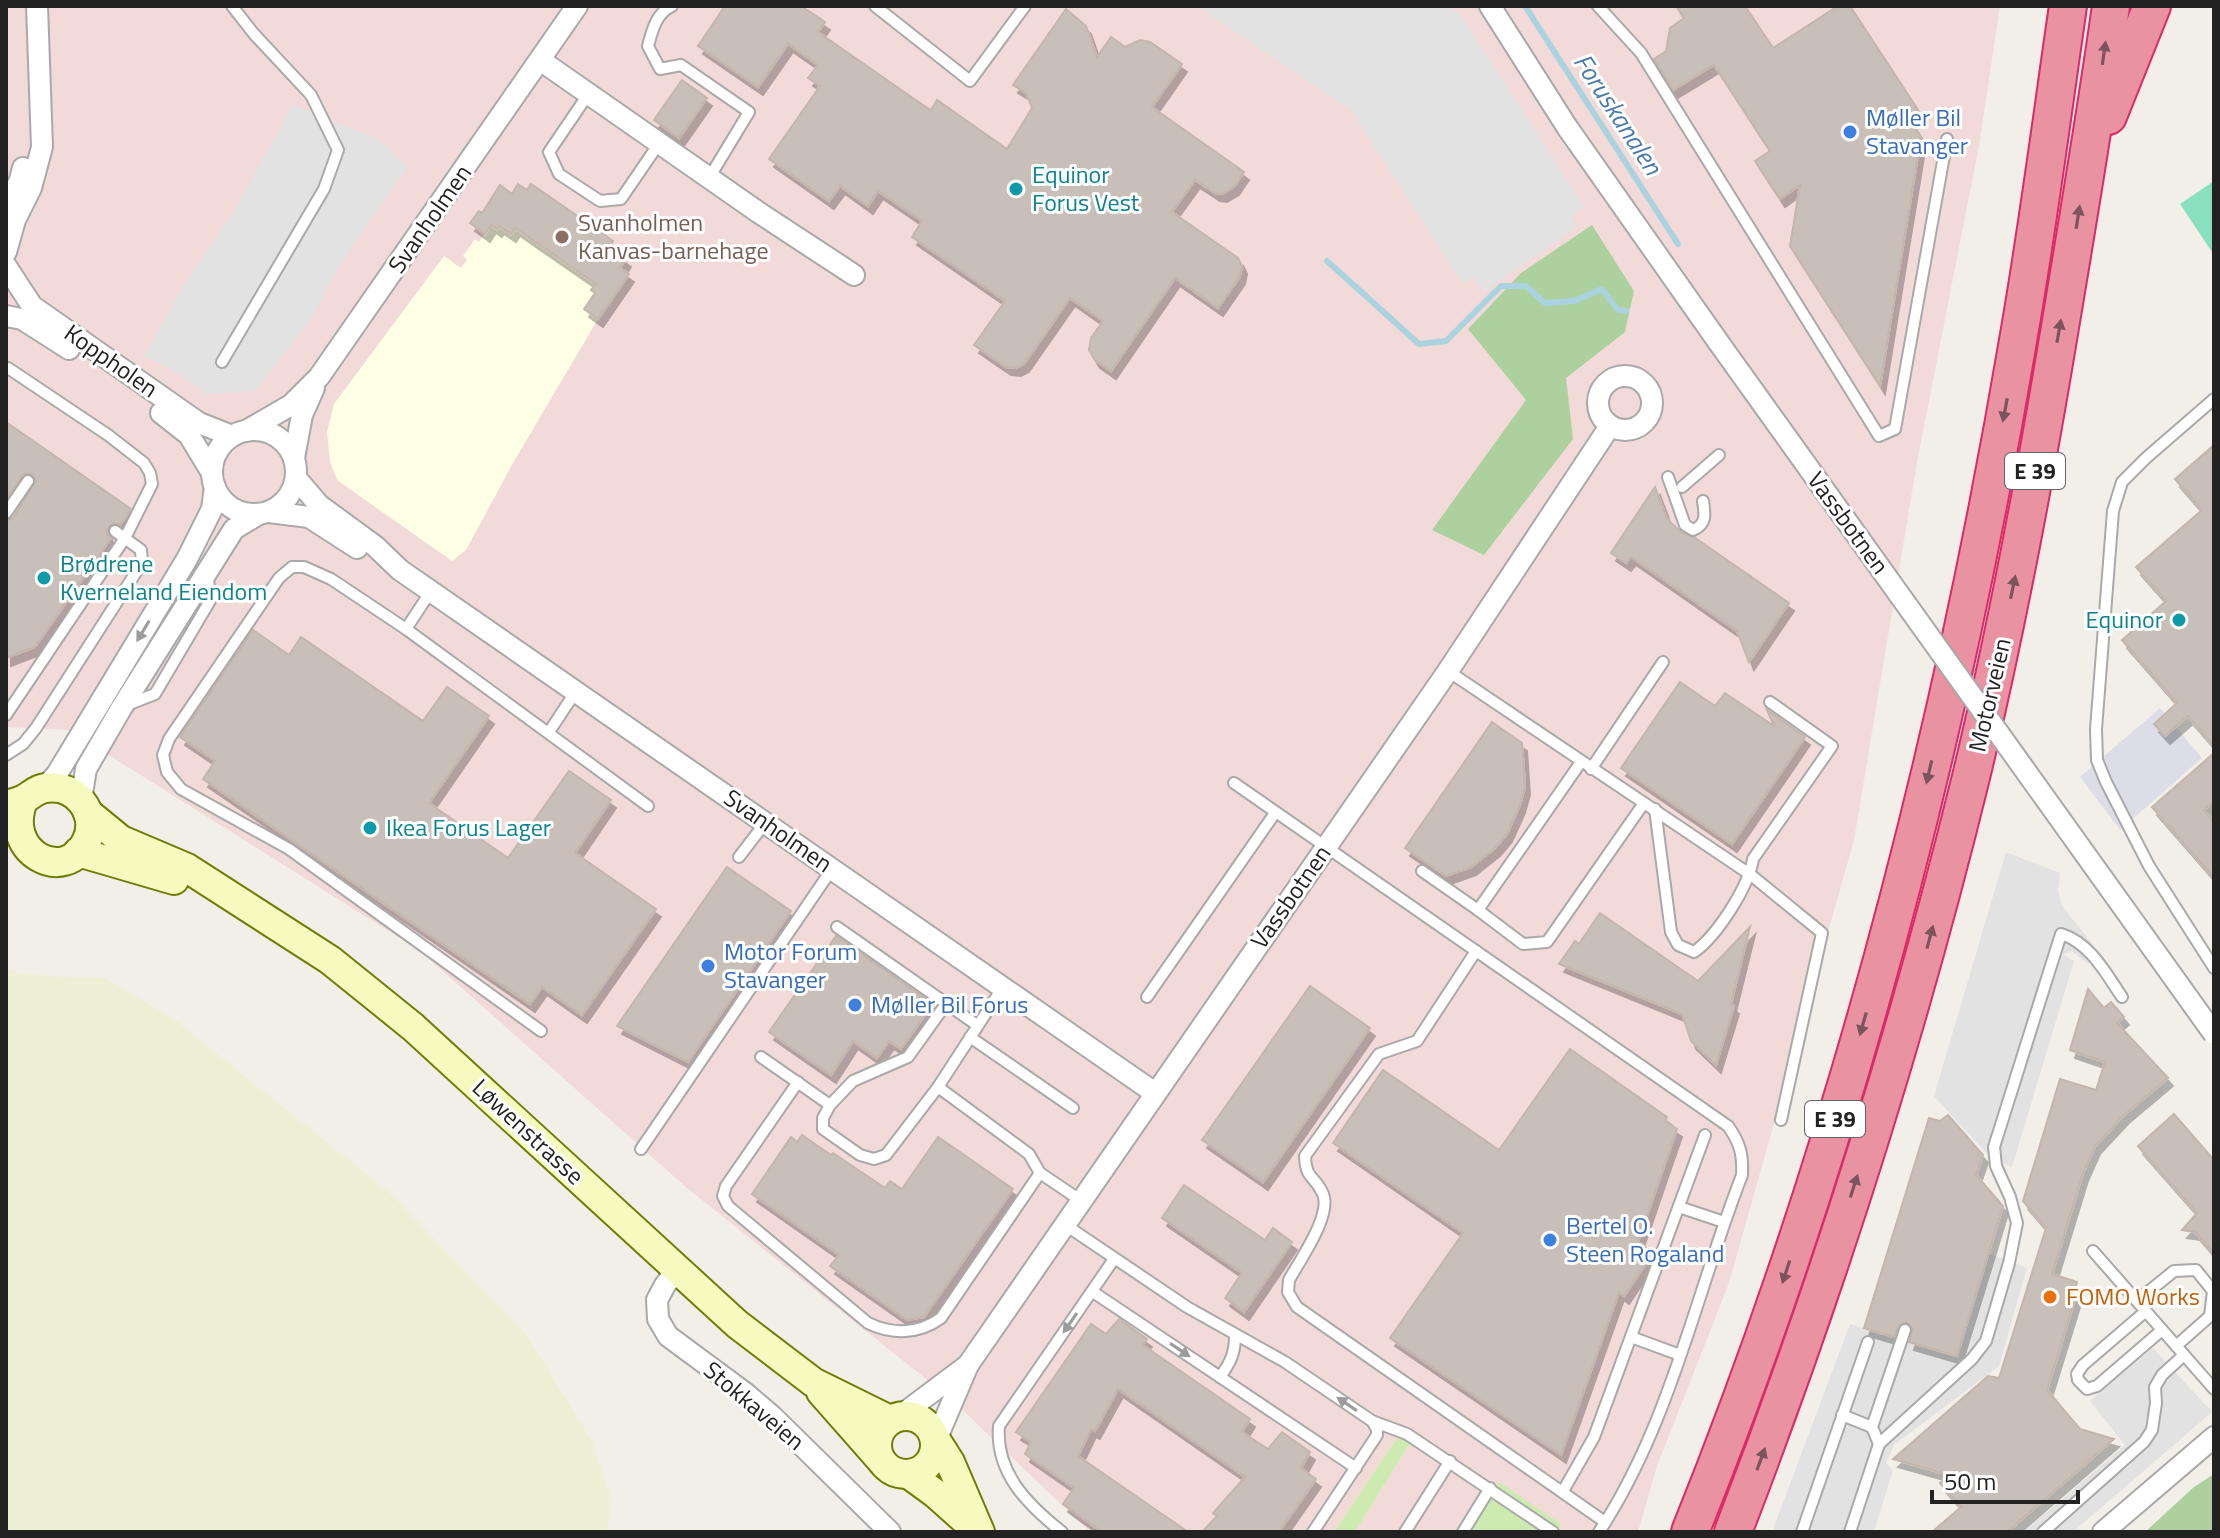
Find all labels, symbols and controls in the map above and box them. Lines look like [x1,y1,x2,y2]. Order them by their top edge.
one-way arrow [2098,40,2111,65]
water label: Foruskanalen [1564,45,1673,183]
place label: Møller Bil Stavanger [1866,99,1968,163]
marker: Møller Bil Stavanger [1841,123,1859,141]
place label: Equinor Forus Vest [1032,156,1140,220]
street label: Svanholmen [379,157,480,280]
marker: Equinor Forus Vest [1007,180,1025,198]
place label: Svanholmen Kanvas-barnehage [578,204,769,268]
one-way arrow [2073,204,2085,229]
marker: Svanholmen Kanvas-barnehage [553,228,571,246]
street label: Koppholen [57,315,166,406]
one-way arrow [2054,318,2066,343]
one-way arrow [1998,398,2010,423]
road number: E 39 [2005,453,2065,489]
street label: Vassbotnen [1799,464,1898,581]
place label: Brødrene Kverneland Eiendom [60,545,267,609]
marker: Brødrene Kverneland Eiendom [35,569,53,587]
one-way arrow [2007,574,2020,599]
place label: Equinor [2085,601,2163,637]
marker: Equinor [2170,611,2188,629]
one-way arrow [136,620,150,642]
street label: Motorveien [1958,634,2020,755]
one-way arrow [1923,760,1935,785]
street label: Svanholmen [717,780,840,881]
place label: Ikea Forus Lager [386,809,551,845]
marker: Ikea Forus Lager [361,819,379,837]
street label: Vassbotnen [1241,837,1339,956]
one-way arrow [1924,924,1936,949]
place label: Motor Forum Stavanger [724,933,857,997]
marker: Motor Forum Stavanger [699,957,717,975]
place label: Møller Bil Forus [871,986,1028,1022]
marker: Møller Bil Forus [846,996,864,1014]
one-way arrow [1856,1012,1869,1036]
street label: Løwenstrasse [465,1070,593,1193]
road number: E 39 [1805,1101,1865,1137]
one-way arrow [1848,1173,1860,1197]
place label: Bertel O. Steen Rogaland [1566,1207,1724,1271]
marker: Bertel O. Steen Rogaland [1541,1231,1559,1249]
one-way arrow [1780,1261,1792,1285]
place label: FOMO Works [2066,1278,2200,1314]
marker: FOMO Works [2041,1288,2059,1306]
one-way arrow [1063,1313,1079,1333]
one-way arrow [1169,1342,1190,1357]
street label: Stokkaveien [696,1352,813,1458]
one-way arrow [1337,1397,1358,1412]
one-way arrow [1755,1447,1767,1471]
scale bar [1932,1454,2078,1504]
text: 50 m [1944,1463,1996,1499]

